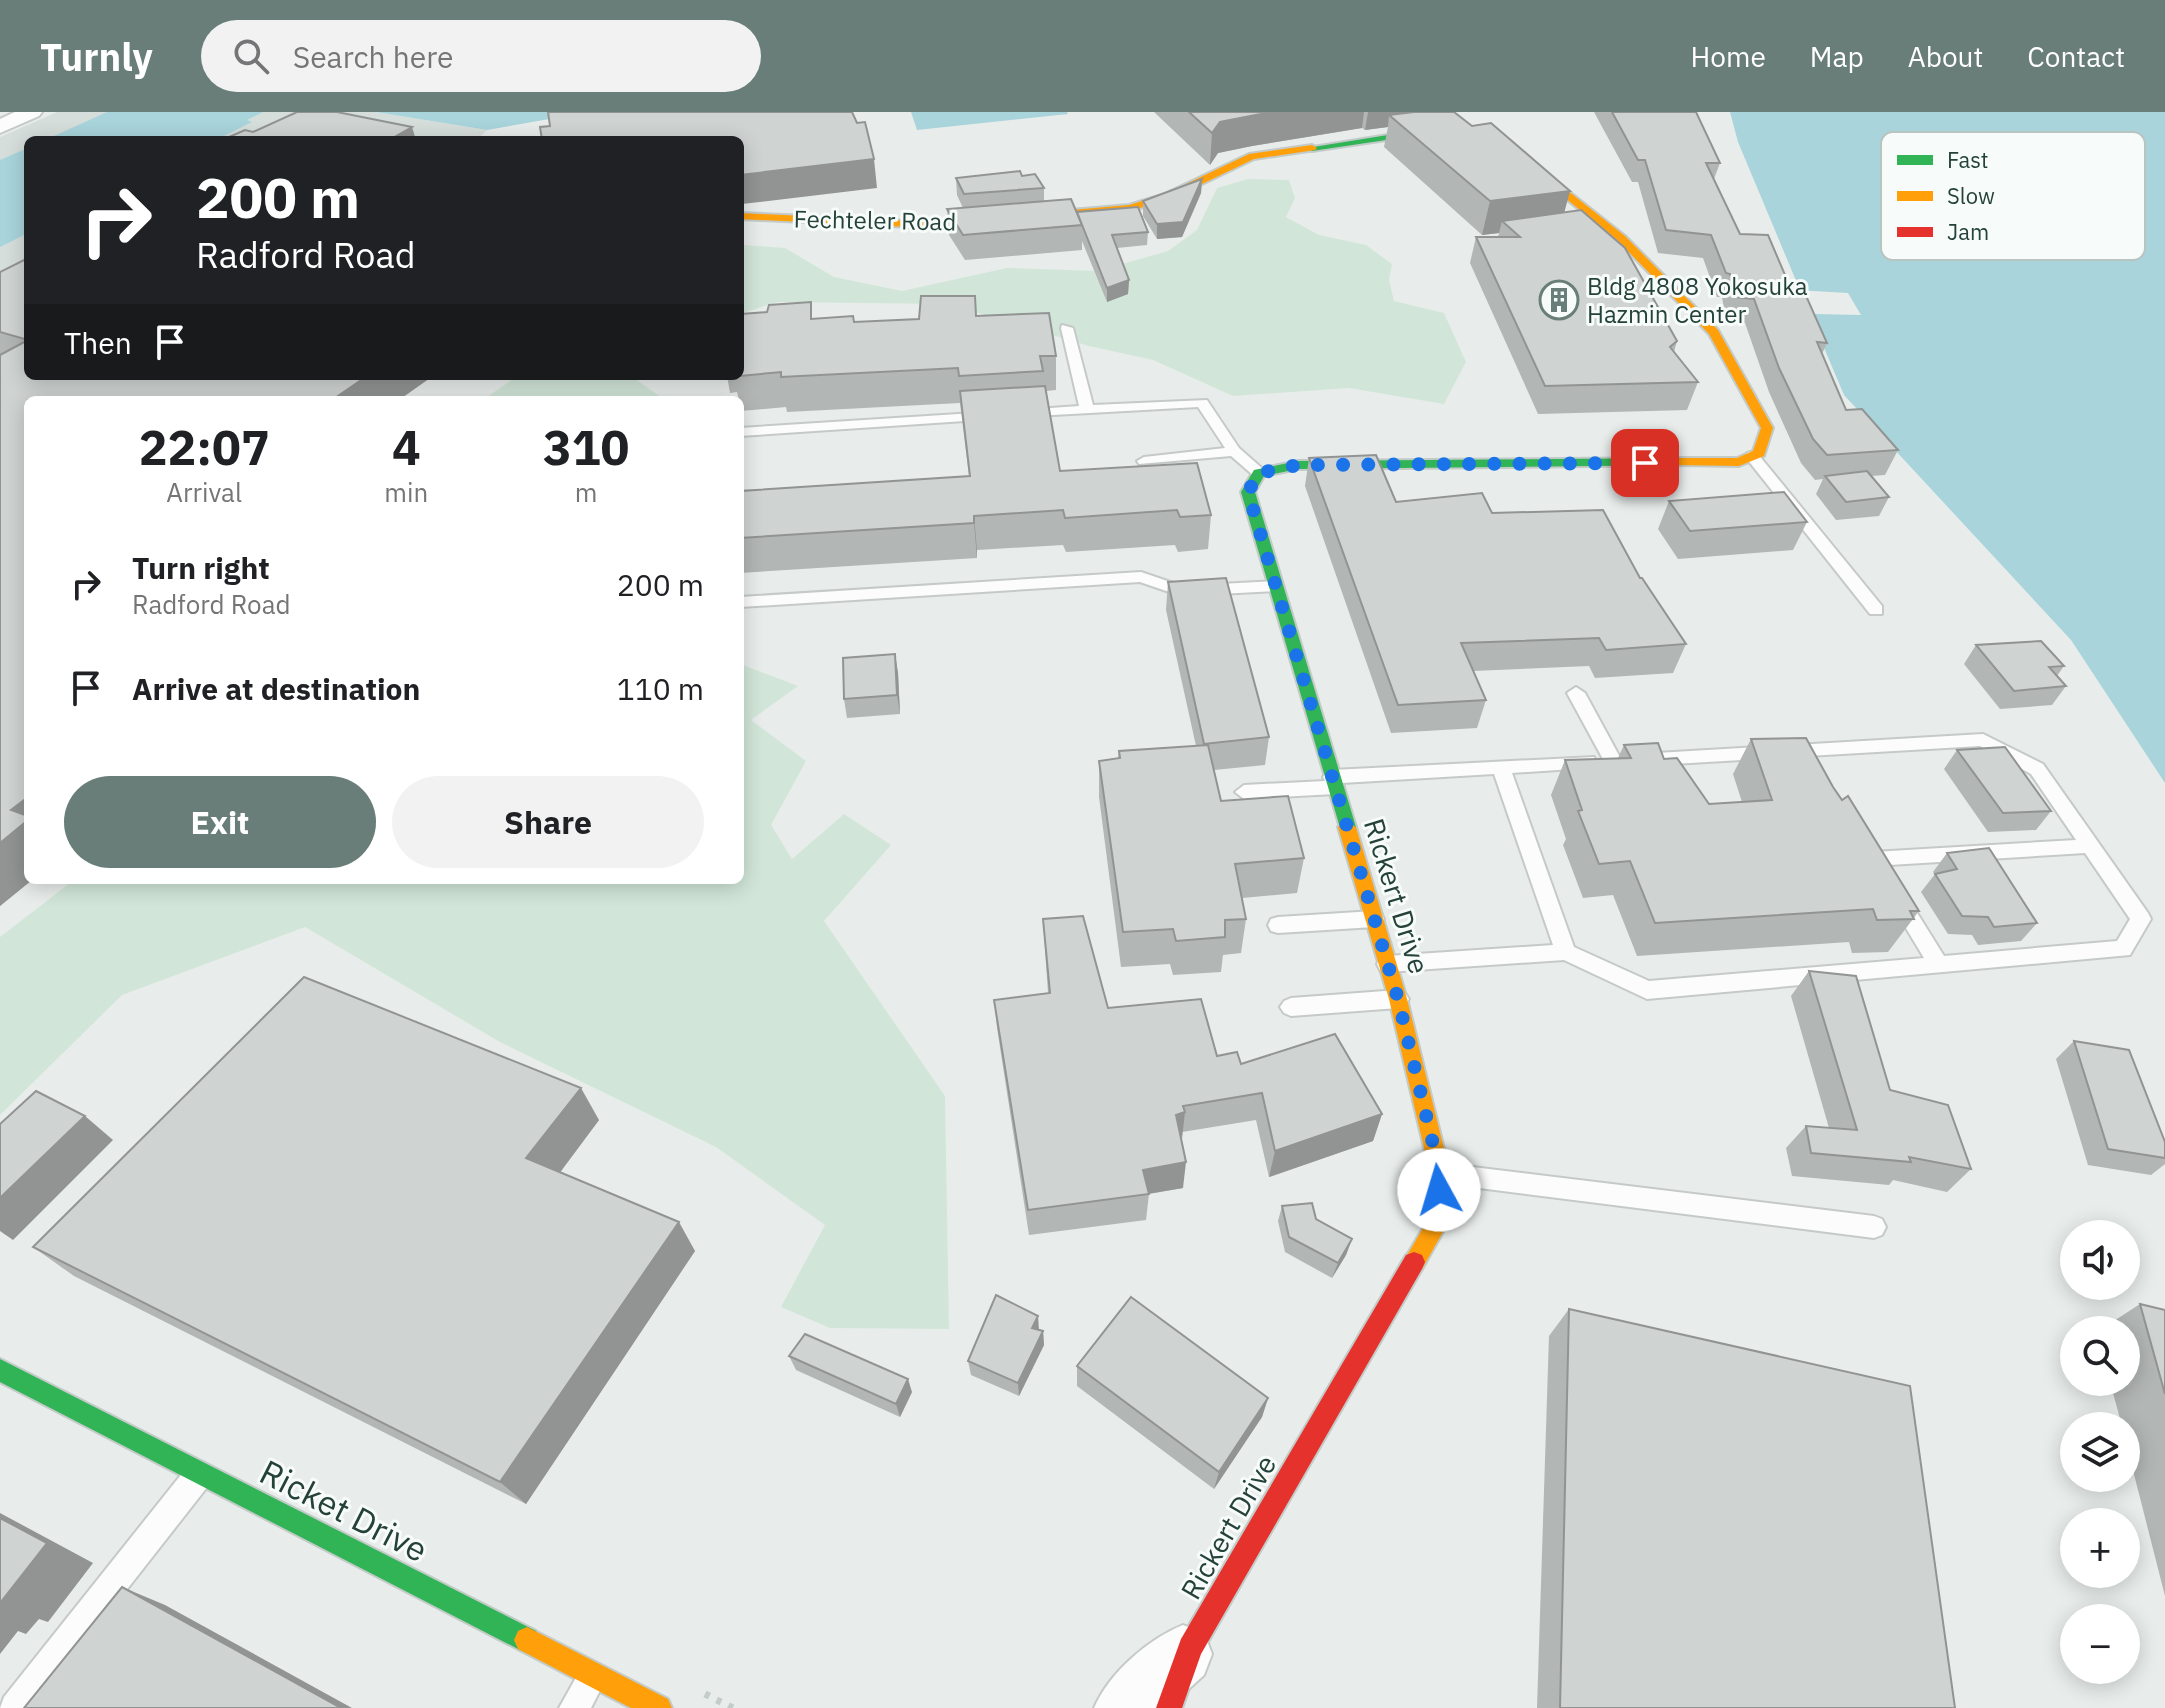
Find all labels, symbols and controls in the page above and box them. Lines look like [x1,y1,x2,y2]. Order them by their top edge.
search box [201,20,761,92]
text: Turnly [40,32,153,81]
icon: search [229,34,273,78]
text: Search here [293,37,454,76]
text: Home [1690,38,1766,75]
text: Map [1810,38,1864,75]
text: About [1908,38,1983,75]
text: Contact [2027,38,2125,75]
legend [1881,132,2145,260]
text: Fast [1947,145,1988,174]
text: 200 m [196,161,360,233]
icon: right [64,168,168,272]
text: Slow [1947,181,1995,210]
street label: Fechteler Road [793,203,957,237]
text: Jam [1947,217,1989,246]
text: Radford Road [196,231,416,278]
place label: Bldg 4808 Yokosuka Hazmin Center [1587,270,1808,330]
building icon: Bldg 4808 Yokosuka Hazmin Center [1538,279,1580,321]
icon: arrive [148,320,192,364]
text: Then [64,323,132,362]
text: 22:07 [139,416,270,478]
text: 4 [392,416,421,478]
text: 310 [543,416,629,478]
pin [1611,429,1679,497]
icon: arrive [1623,441,1667,485]
text: Arrival [166,475,242,509]
text: min [384,475,428,509]
text: m [575,475,597,509]
text: Turn right [132,548,270,587]
icon: right [64,562,108,606]
text: 200 m [617,565,704,604]
text: Radford Road [132,587,291,621]
icon: arrive [64,666,108,710]
text: Arrive at destination [132,669,420,708]
text: 110 m [617,669,704,708]
button: Exit [64,776,376,868]
button: Share [392,776,704,868]
street label: Rickert Drive [1356,814,1438,978]
position arrow [1397,1148,1481,1232]
map controls [2060,1220,2140,1684]
button: sound [2060,1220,2140,1300]
button: search [2060,1316,2140,1396]
button: layers [2060,1412,2140,1492]
street label: Rickert Drive [1172,1448,1284,1606]
street label: Ricket Drive [253,1449,435,1571]
button: + [2060,1508,2140,1588]
button: − [2060,1604,2140,1684]

